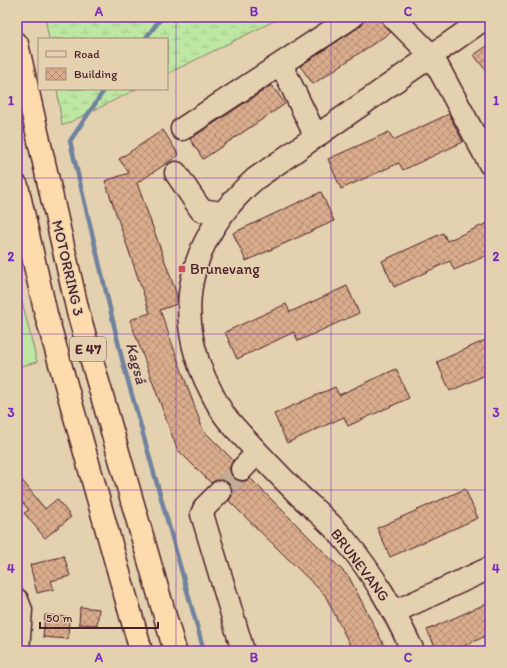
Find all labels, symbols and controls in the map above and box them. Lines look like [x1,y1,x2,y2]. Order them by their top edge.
text: A [94,4,104,19]
text: B [250,4,259,19]
text: C [404,4,413,19]
legend [38,38,168,90]
text: Road [74,47,100,61]
text: Building [74,67,118,81]
text: 1 [8,93,14,108]
text: 1 [493,93,499,108]
street label: MOTORRING 3 [48,218,88,318]
text: 2 [8,249,15,264]
text: 2 [493,249,500,264]
place label: Brunevang [190,260,260,278]
marker: Brunevang [177,264,187,274]
road number: E 47 [70,337,106,361]
water label: Kagså [122,340,151,387]
text: 3 [7,405,15,420]
text: 3 [492,405,500,420]
street label: BRUNEVANG [327,525,393,605]
text: 4 [7,561,15,576]
text: 4 [492,561,500,576]
scale bar [40,604,158,630]
text: 50 m [46,611,72,625]
text: A [94,650,104,665]
text: B [250,650,259,665]
text: C [404,650,413,665]

